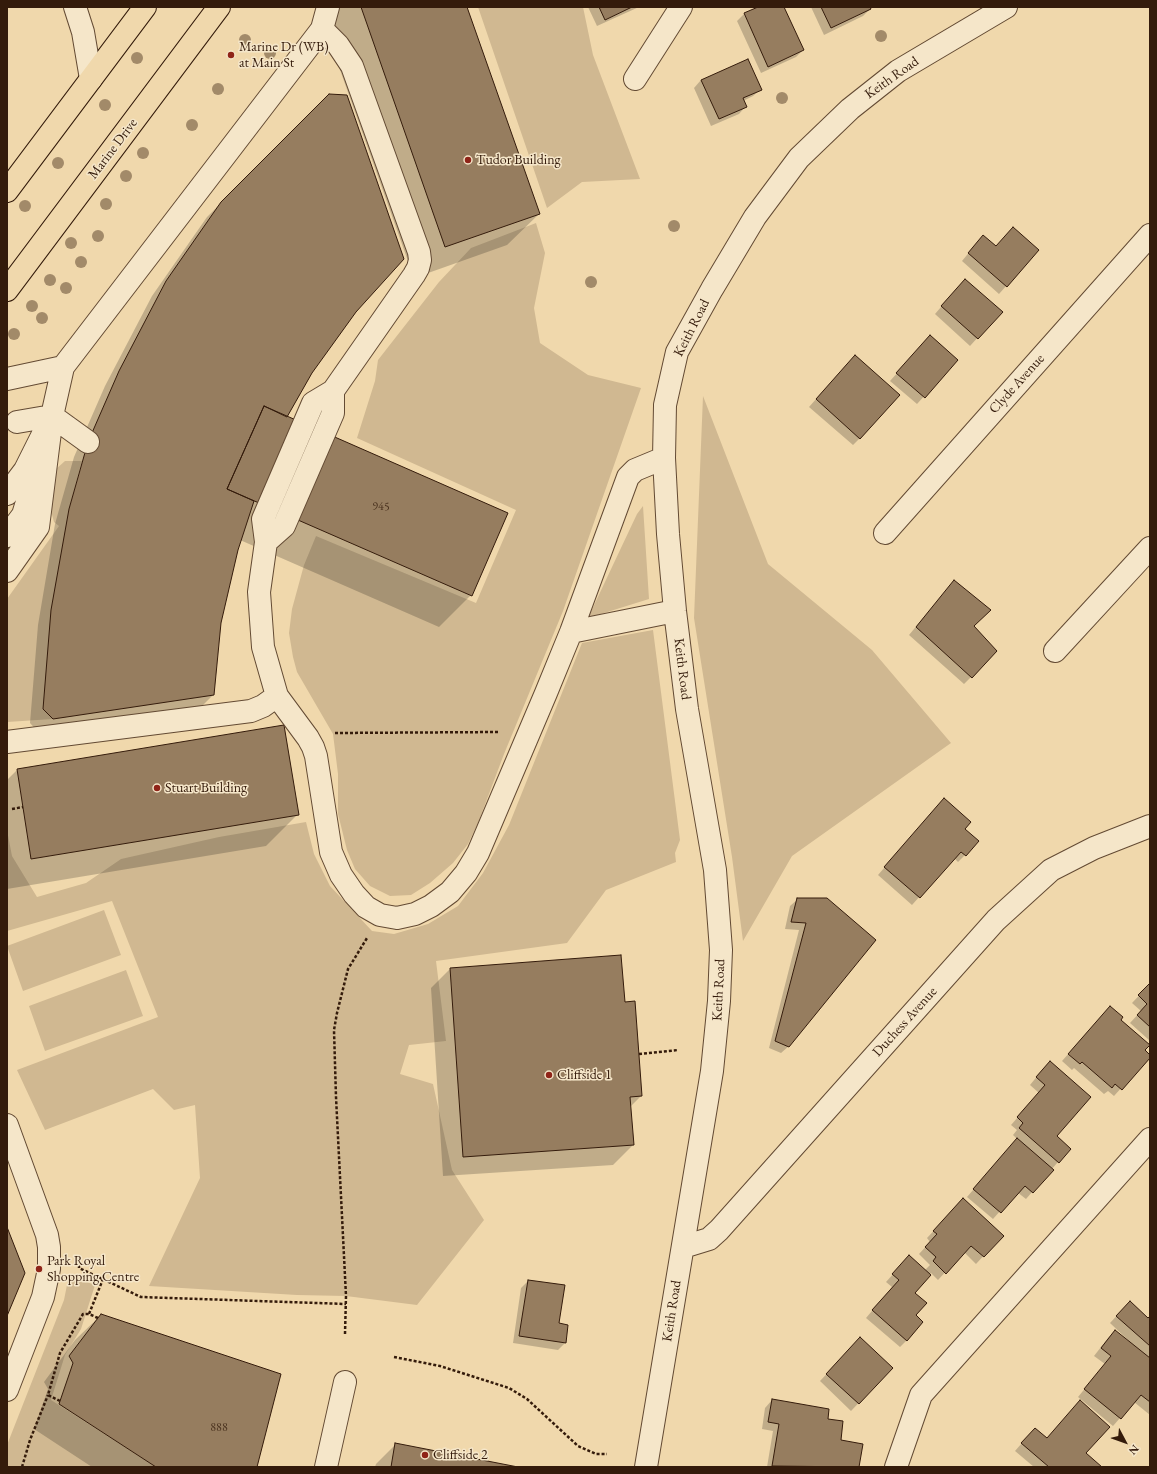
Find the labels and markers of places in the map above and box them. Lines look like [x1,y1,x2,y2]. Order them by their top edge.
place label: Marine Dr (WB) at Main St [239,39,329,72]
marker: Marine Dr (WB) at Main St [226,50,236,60]
place label: Tudor Building [476,152,561,168]
marker: Tudor Building [463,155,473,165]
place label: Stuart Building [165,780,247,796]
marker: Stuart Building [152,783,162,793]
place label: Cliffside 1 [557,1067,612,1083]
marker: Cliffside 1 [544,1070,554,1080]
place label: Park Royal Shopping Centre [47,1253,139,1286]
marker: Park Royal Shopping Centre [34,1264,44,1274]
place label: Cliffside 2 [433,1447,488,1463]
marker: Cliffside 2 [420,1450,430,1460]

